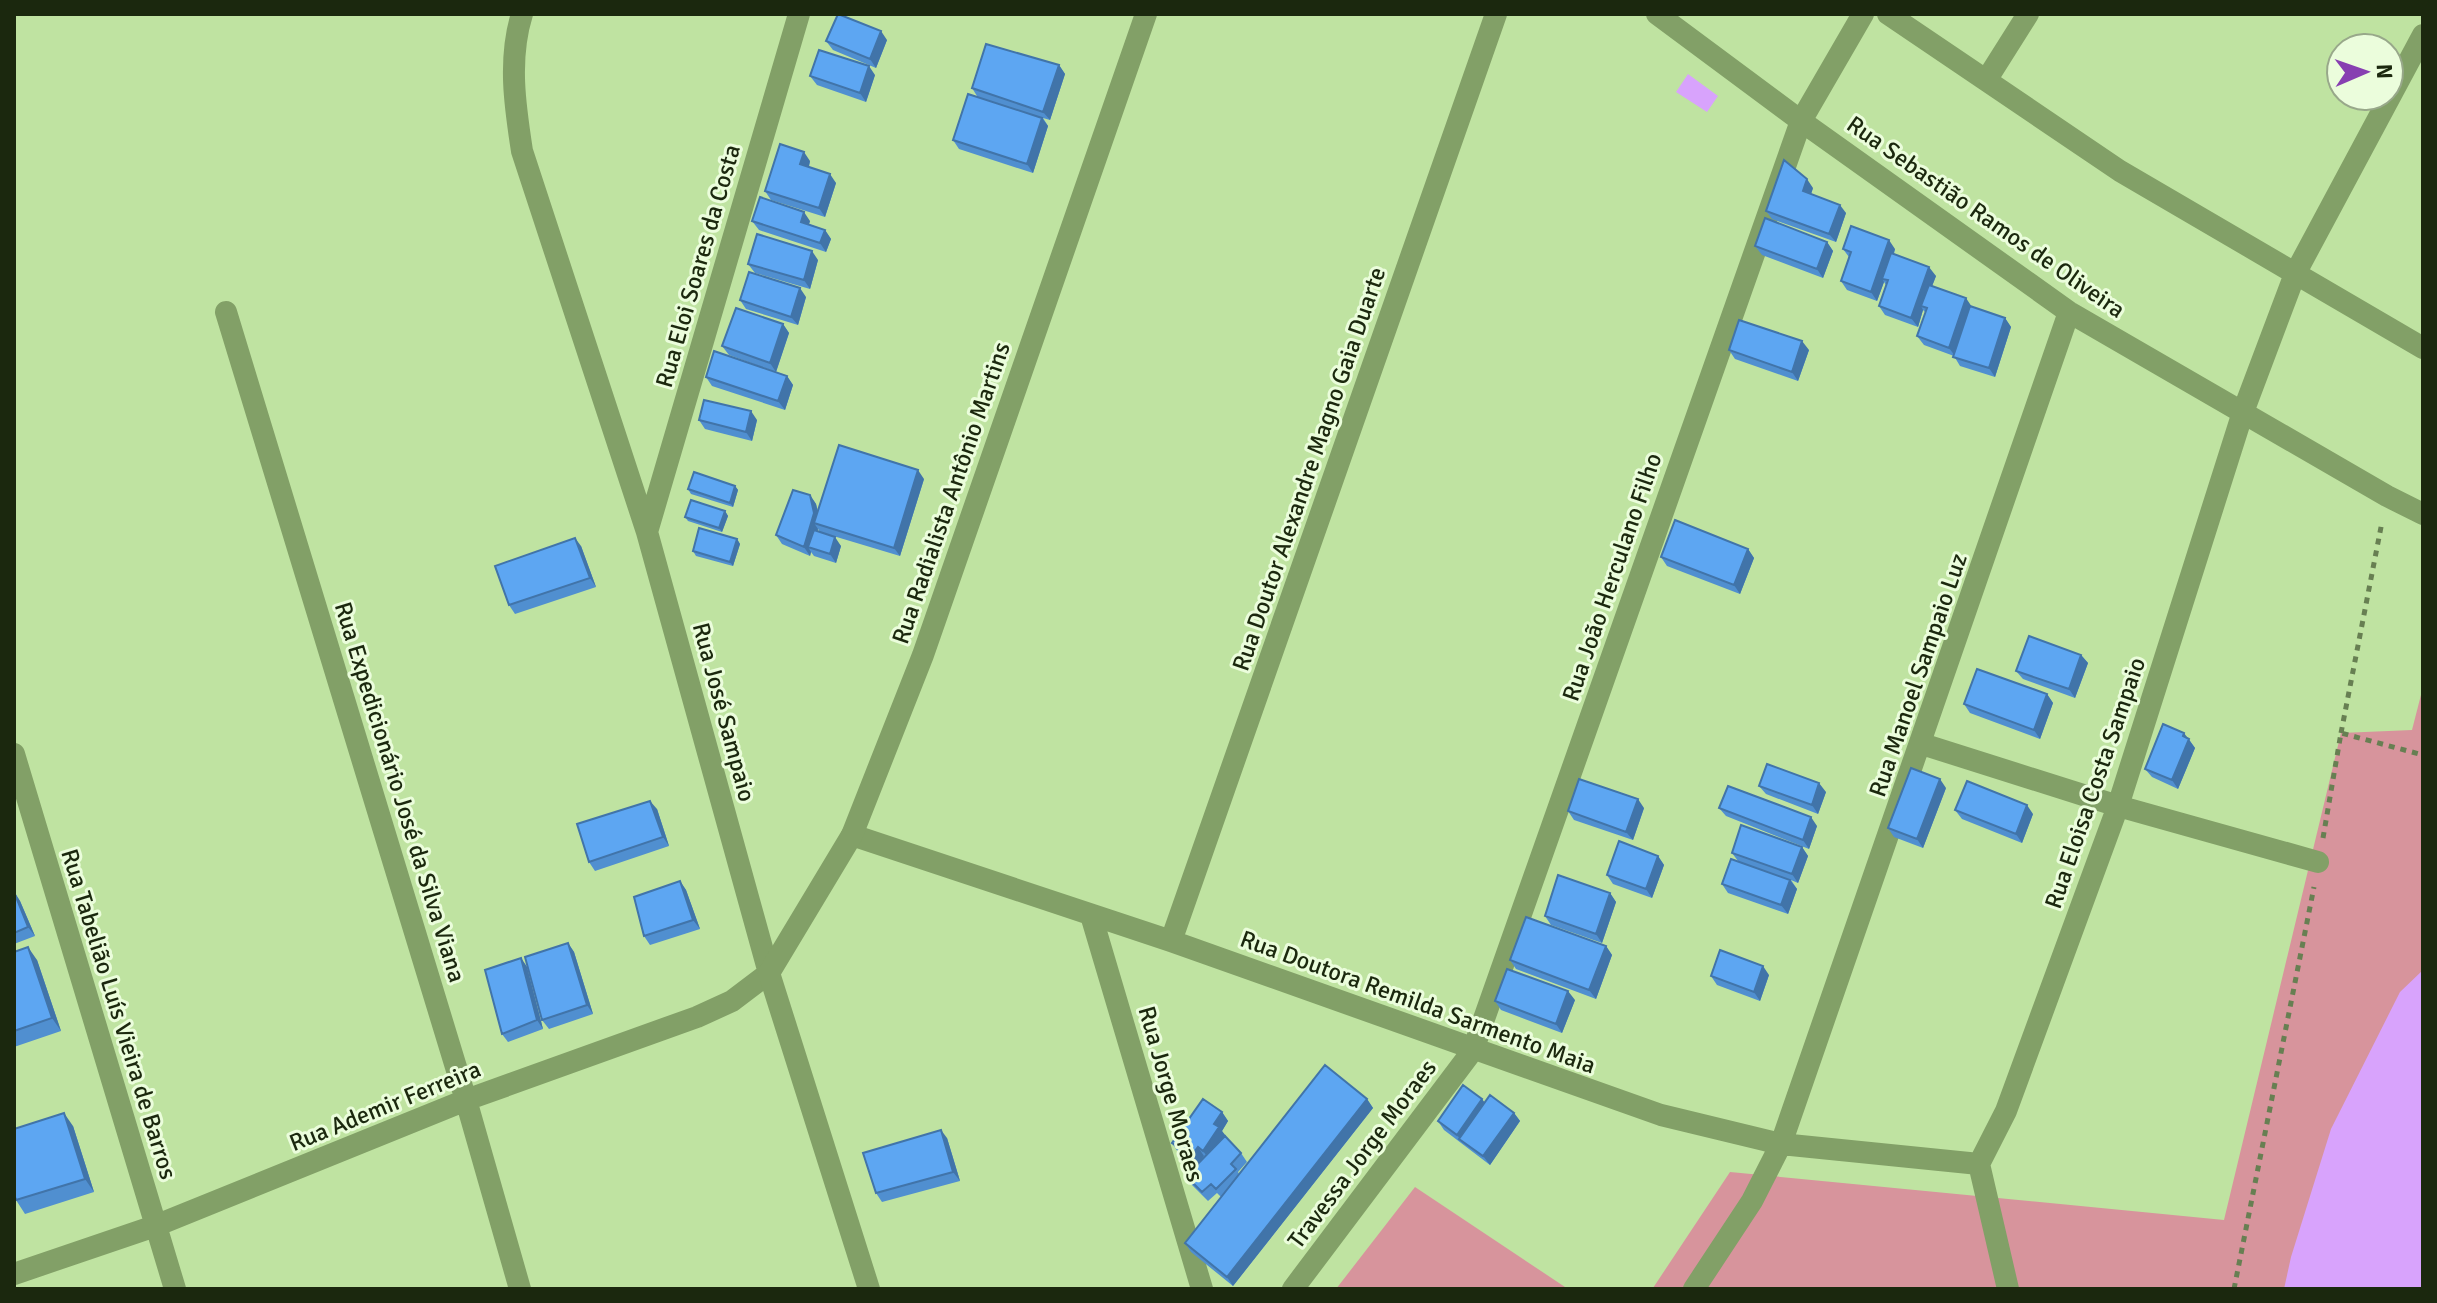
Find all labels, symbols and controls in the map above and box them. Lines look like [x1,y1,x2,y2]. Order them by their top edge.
north arrow [2325,32,2405,112]
text: N [2371,63,2398,79]
street label: Rua Sebastião Ramos de Oliveira [1841,109,2131,325]
street label: Rua Eloi Soares da Costa [649,141,747,391]
street label: Rua Doutor Alexandre Magno Gaia Duarte [1226,263,1392,675]
street label: Rua Radialista Antônio Martins [885,338,1017,648]
street label: Rua João Herculano Filho [1555,449,1669,705]
street label: Rua Manoel Sampaio Luz [1862,549,1974,801]
street label: Rua Expedicionário José da Silva Viana [328,598,472,986]
street label: Rua José Sampaio [686,619,762,805]
street label: Rua Eloisa Costa Sampaio [2038,654,2152,912]
street label: Rua Tabelião Luís Vieira de Barros [54,845,184,1183]
street label: Rua Doutora Remilda Sarmento Maia [1236,924,1600,1080]
street label: Rua Jorge Moraes [1132,1003,1210,1185]
street label: Travessa Jorge Moraes [1281,1053,1443,1255]
street label: Rua Ademir Ferreira [285,1054,485,1158]

